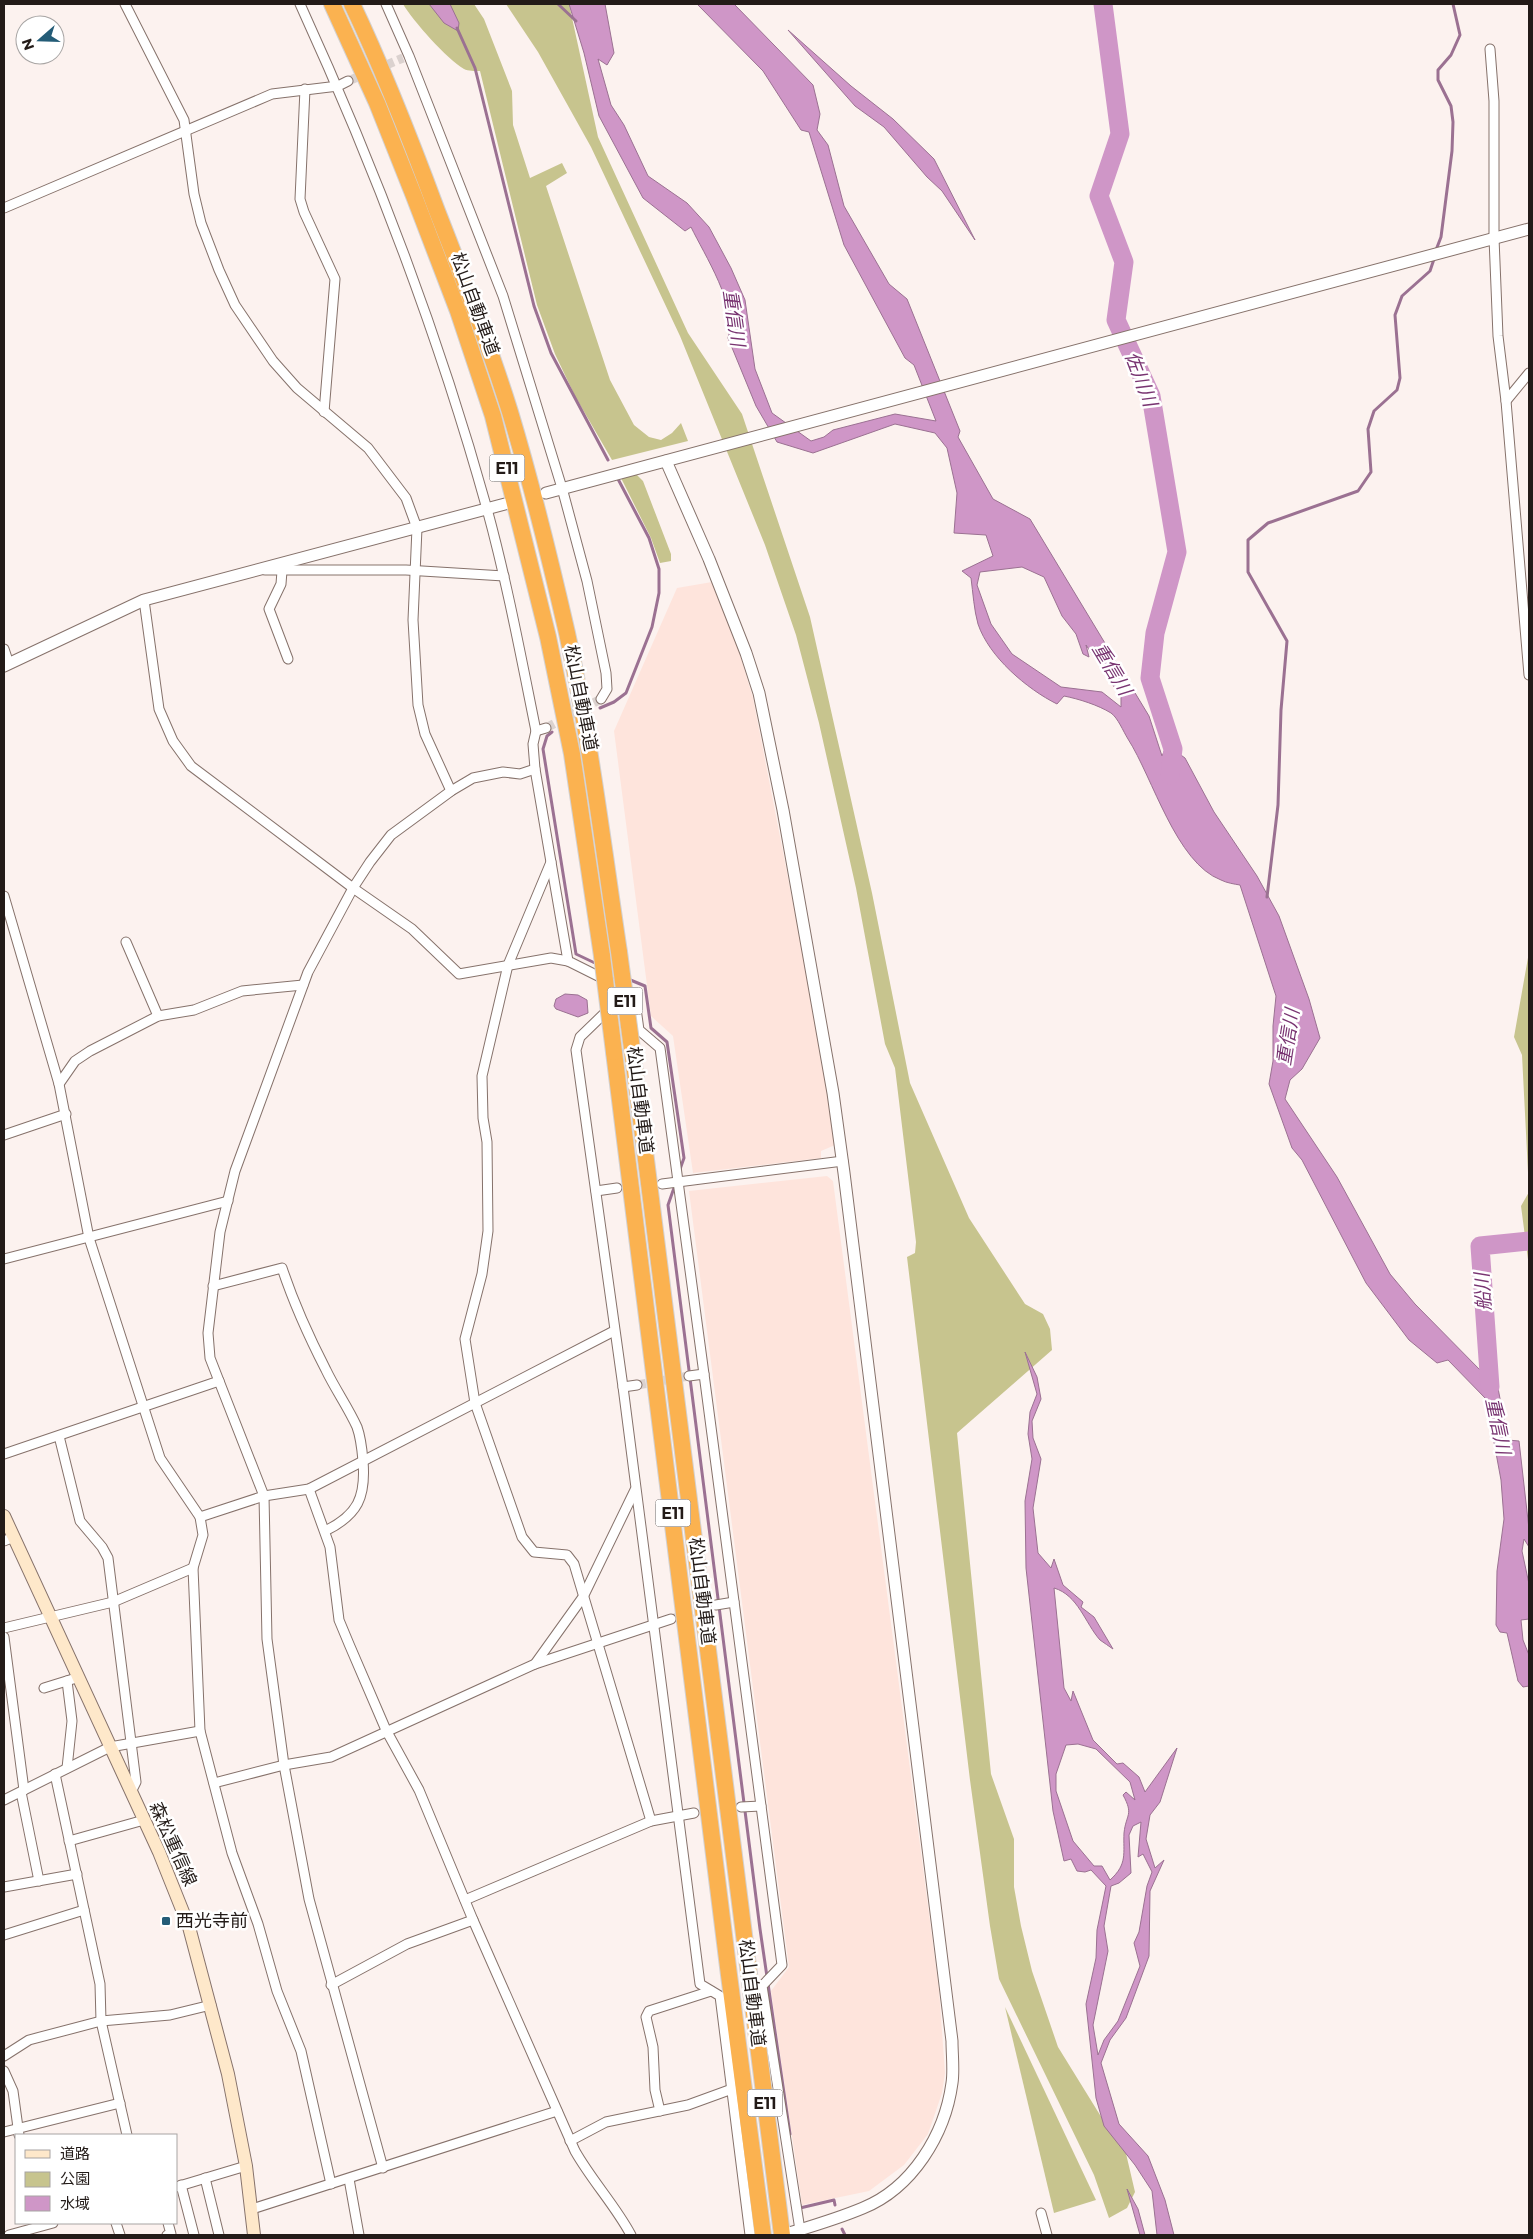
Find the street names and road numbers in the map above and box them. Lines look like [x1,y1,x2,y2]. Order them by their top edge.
street label: 松山自動車道 [446,249,504,359]
road number: E11 [490,454,524,482]
street label: 松山自動車道 [560,643,602,753]
road number: E11 [608,988,642,1014]
street label: 松山自動車道 [623,1045,657,1155]
road number: E11 [656,1500,690,1526]
street label: 松山自動車道 [685,1536,719,1646]
street label: 森松重信線 [145,1798,201,1890]
street label: 松山自動車道 [735,1938,769,2048]
road number: E11 [748,2090,782,2116]

